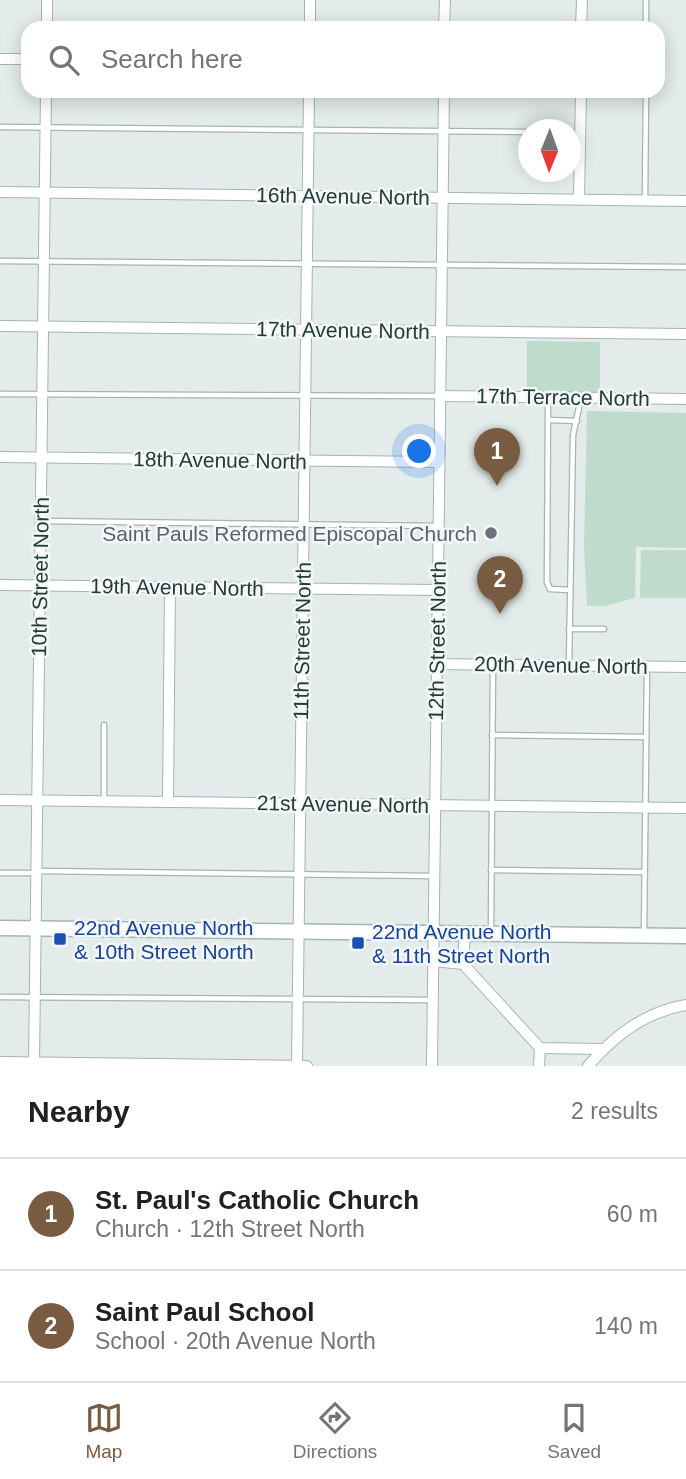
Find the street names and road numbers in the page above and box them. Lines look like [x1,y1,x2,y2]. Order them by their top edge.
street label: 16th Avenue North [256,183,430,209]
street label: 17th Avenue North [256,317,430,343]
street label: 17th Terrace North [476,384,650,410]
street label: 18th Avenue North [133,447,307,473]
street label: 10th Street North [27,497,53,657]
street label: 12th Street North [424,561,450,721]
street label: 11th Street North [289,562,315,720]
street label: 19th Avenue North [90,574,264,600]
street label: 20th Avenue North [474,652,648,678]
street label: 21st Avenue North [257,791,429,817]

